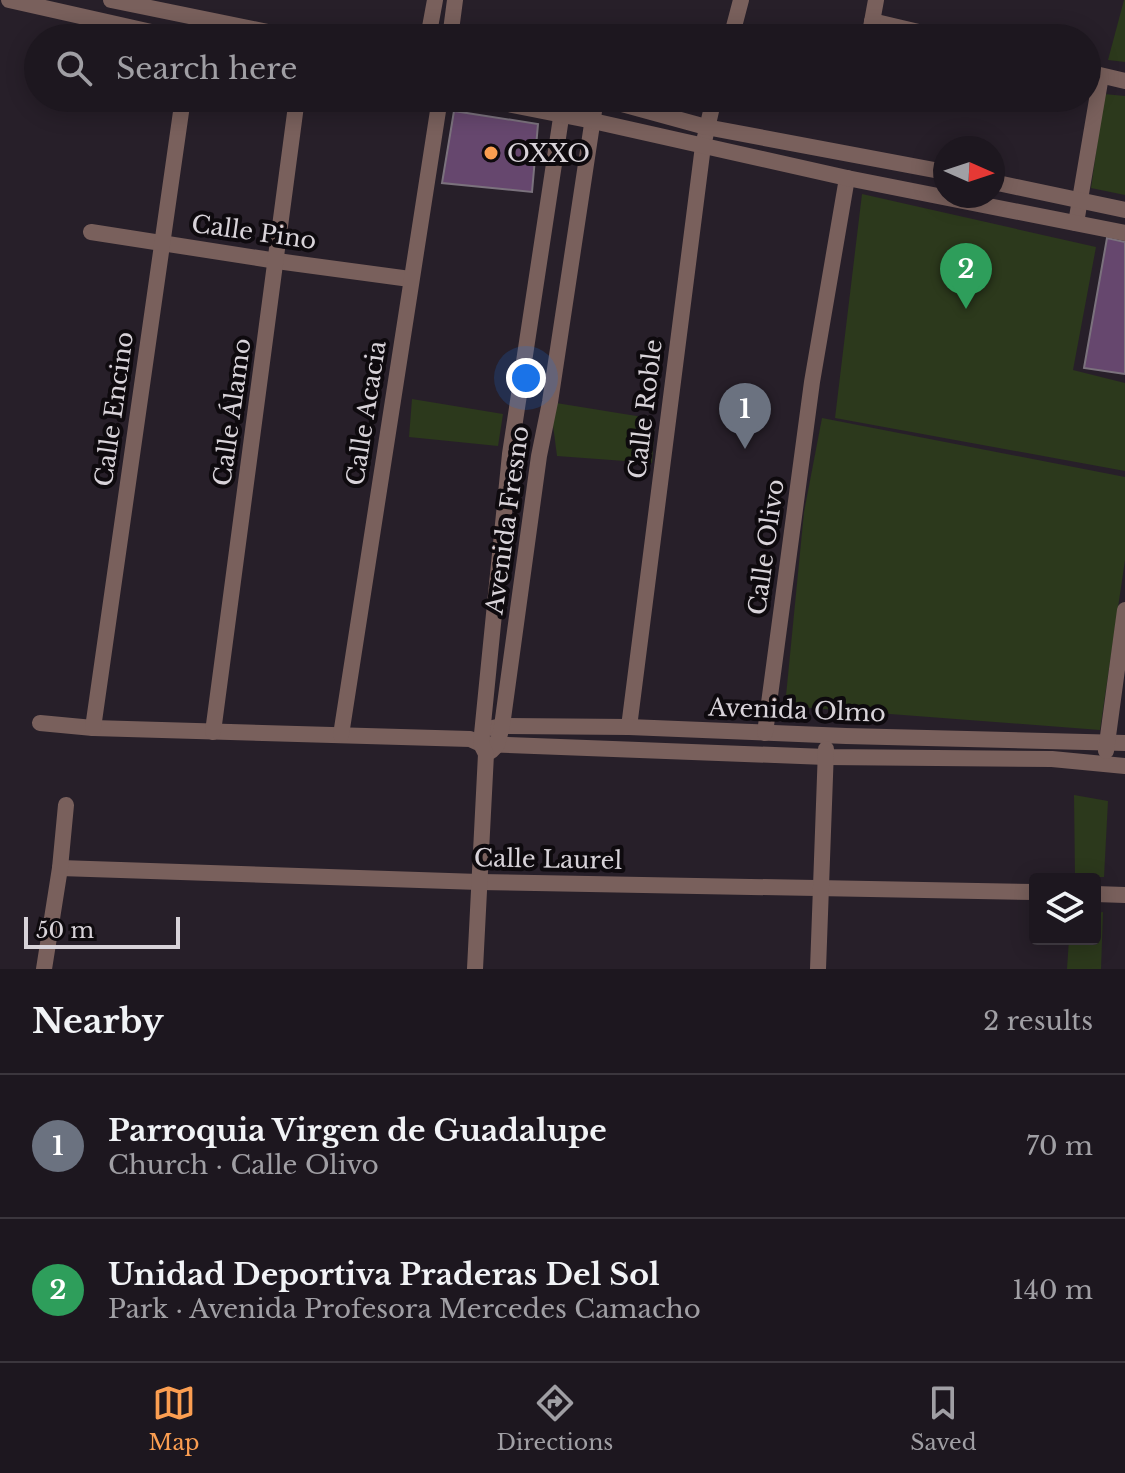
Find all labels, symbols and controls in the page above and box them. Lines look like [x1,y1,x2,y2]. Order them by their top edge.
search box [24,24,1101,112]
icon: search [52,46,96,90]
text: Search here [116,50,297,87]
north arrow [933,136,1005,208]
place label: OXXO [507,139,590,168]
marker: OXXO [482,144,500,162]
street label: Calle Pino [190,209,318,255]
pin: 2 [940,243,992,309]
street label: Calle Encino [89,330,139,488]
street label: Calle Álamo [207,336,257,488]
street label: Calle Acacia [340,338,392,488]
street label: Calle Roble [622,338,668,480]
your location [506,358,546,398]
pin: 1 [719,383,771,449]
street label: Avenida Fresno [479,424,535,617]
street label: Calle Olivo [742,477,790,617]
street label: Avenida Olmo [707,692,886,728]
street label: Calle Laurel [474,843,623,875]
map controls [1029,873,1101,945]
button: layers [1029,873,1101,945]
scale bar [24,913,180,949]
text: 50 m [36,917,94,944]
text: Nearby [32,1000,164,1042]
text: 2 results [983,1005,1093,1037]
text: Parroquia Virgen de Guadalupe [108,1112,607,1149]
text: 1 [52,1130,64,1162]
text: 70 m [1026,1130,1093,1162]
text: Church · Calle Olivo [108,1149,379,1181]
text: Unidad Deportiva Praderas Del Sol [108,1256,660,1293]
text: 2 [50,1274,66,1306]
text: 140 m [1012,1274,1093,1306]
text: Park · Avenida Profesora Mercedes Camacho [108,1293,701,1325]
tab: Map [148,1381,200,1456]
tab: Directions [496,1381,613,1456]
tab: Saved [910,1381,977,1456]

